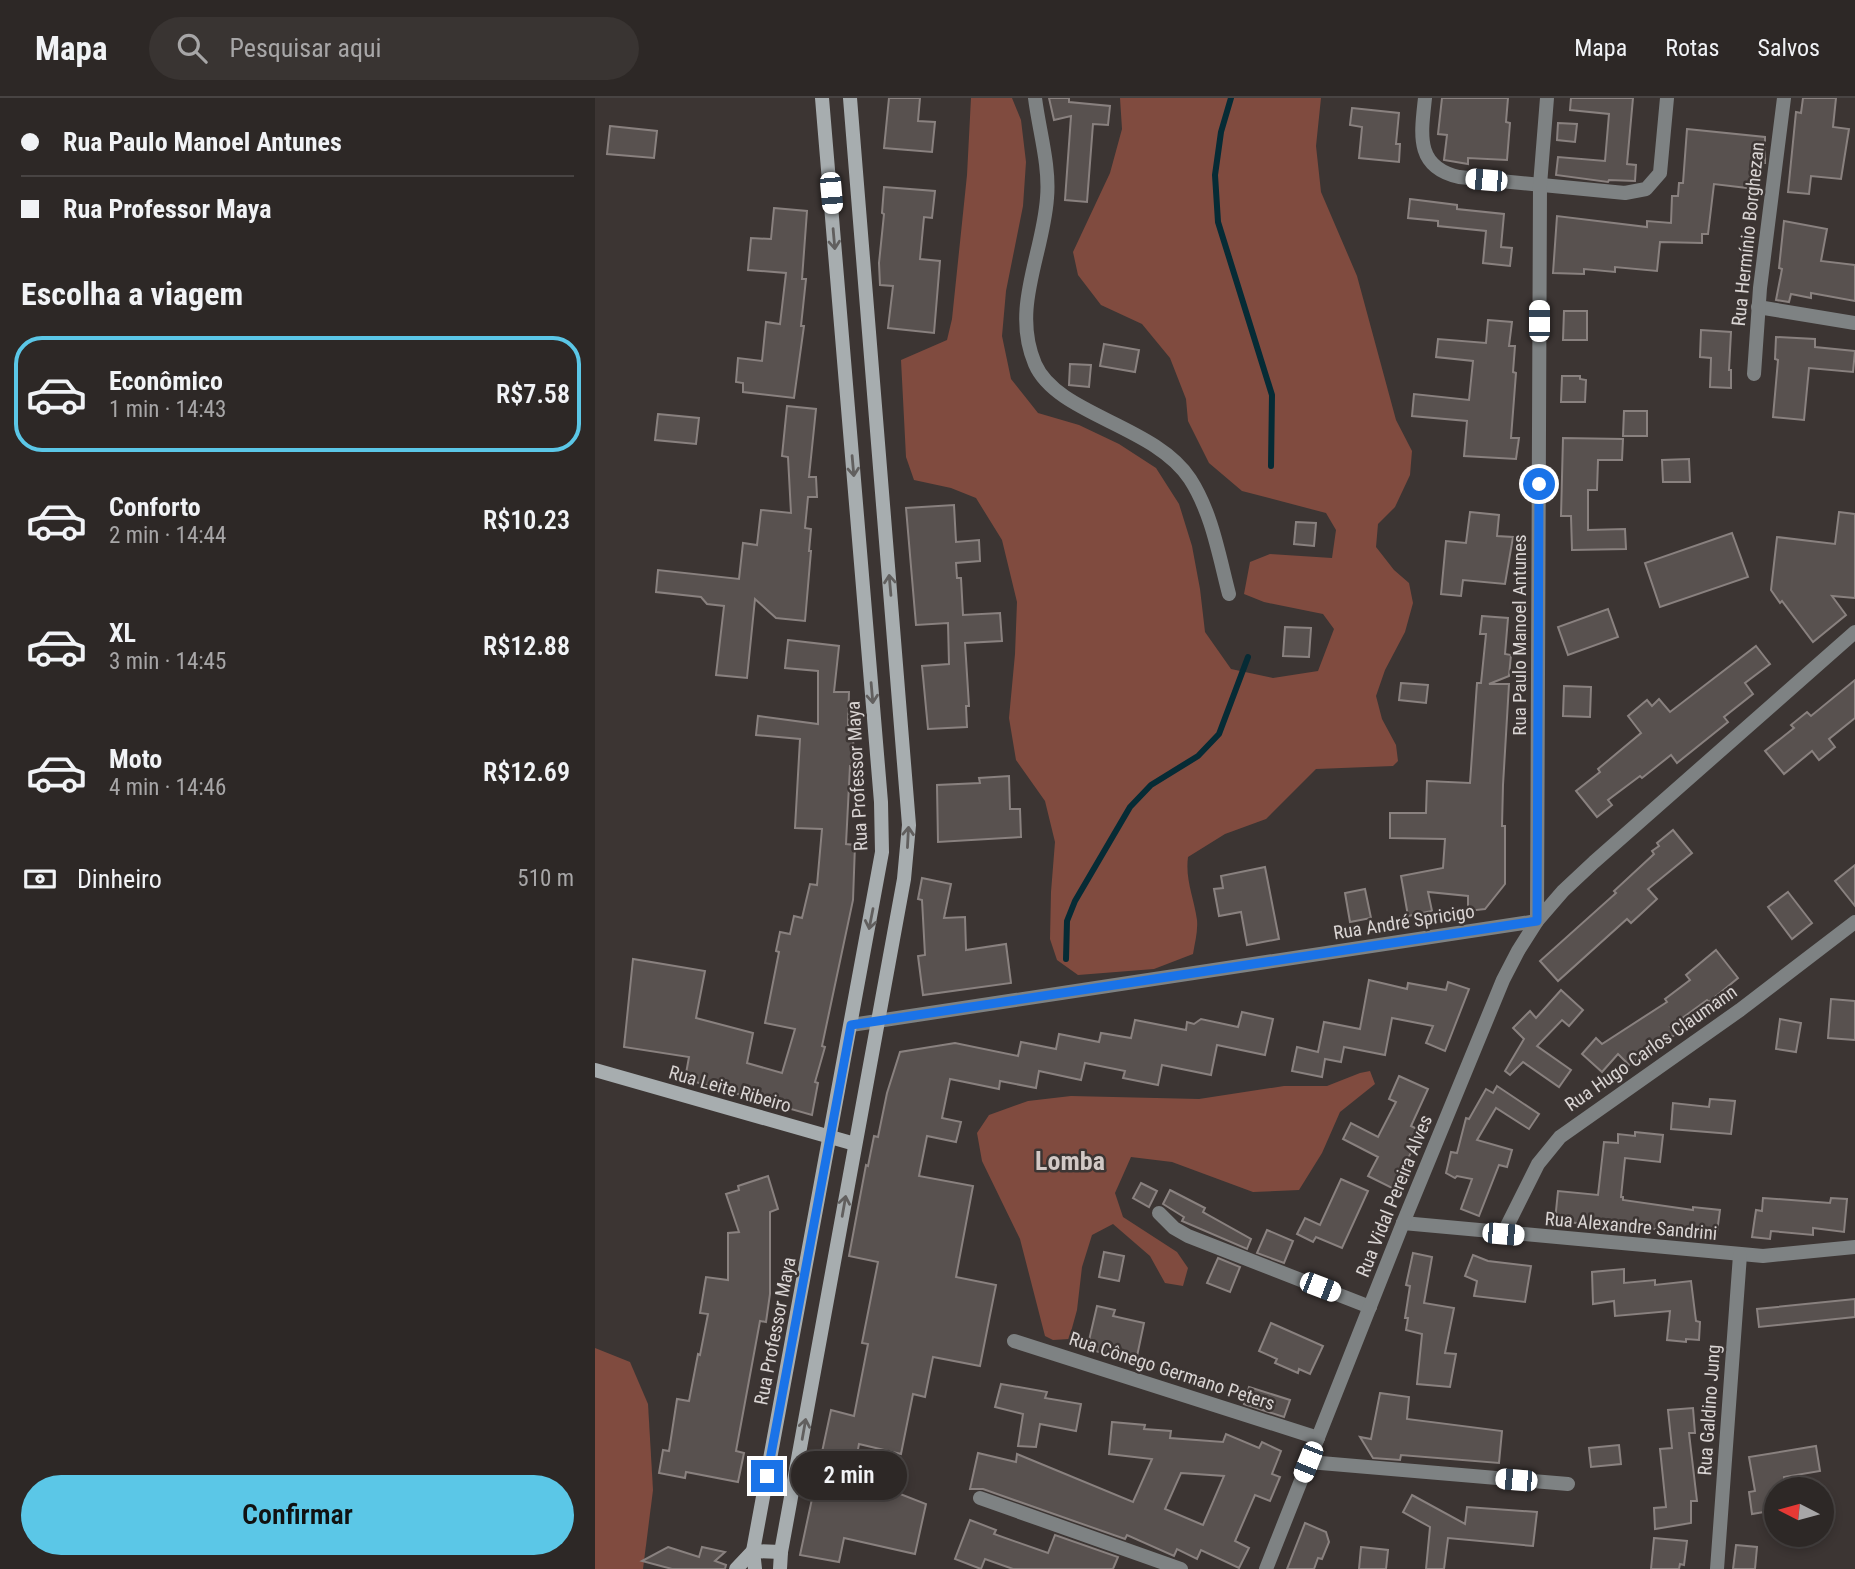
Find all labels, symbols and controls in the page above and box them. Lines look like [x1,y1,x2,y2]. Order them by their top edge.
search box [149,17,639,80]
text: Mapa [35,29,107,68]
icon: search [173,29,211,67]
text: Pesquisar aqui [229,33,382,63]
text: Mapa [1574,34,1627,62]
text: Rotas [1665,34,1719,62]
text: Salvos [1757,34,1820,62]
text: Rua Paulo Manoel Antunes [63,127,342,157]
street label: Rua Hermínio Borghezan [1727,141,1769,327]
car [1465,168,1508,192]
car [819,171,844,215]
text: Rua Professor Maya [63,194,272,224]
one-way arrow [828,227,841,250]
text: Escolha a viagem [21,275,243,313]
car [1529,300,1550,342]
icon: car [25,363,88,426]
text: Econômico [109,366,223,396]
text: R$7.58 [496,379,570,409]
text: 1 min · 14:43 [109,396,226,423]
one-way arrow [847,454,860,477]
route start [1523,468,1555,500]
icon: car [25,489,88,552]
text: Conforto [109,492,201,522]
text: R$10.23 [483,505,570,535]
text: 2 min · 14:44 [109,522,226,549]
street label: Rua Paulo Manoel Antunes [1508,534,1531,736]
one-way arrow [883,575,896,597]
icon: car [25,615,88,678]
text: XL [109,618,136,648]
text: R$12.88 [483,631,570,661]
text: 3 min · 14:45 [109,648,226,675]
one-way arrow [866,681,879,703]
street label: Rua Professor Maya [842,700,872,852]
icon: car [25,741,88,804]
text: Moto [109,744,162,774]
text: R$12.69 [483,757,570,787]
text: 4 min · 14:46 [109,774,226,801]
one-way arrow [902,825,915,848]
icon: cash [21,860,59,898]
text: Dinheiro [77,864,162,894]
text: 510 m [517,865,574,892]
street label: Rua André Spricigo [1332,899,1476,945]
one-way arrow [864,907,877,930]
street label: Rua Hugo Carlos Claumann [1561,980,1741,1116]
street label: Rua Leite Ribeiro [666,1061,794,1117]
street label: Rua Vidal Pereira Alves [1351,1112,1437,1280]
district label: Lomba [1035,1146,1105,1176]
one-way arrow [838,1195,851,1217]
street label: Rua Alexandre Sandrini [1544,1207,1718,1245]
car [1482,1222,1525,1246]
street label: Rua Professor Maya [749,1255,801,1407]
car [1297,1270,1344,1304]
street label: Rua Cônego Germano Peters [1066,1327,1278,1415]
street label: Rua Galdino Jung [1693,1344,1725,1476]
one-way arrow [797,1418,811,1441]
car [1291,1439,1326,1485]
callout: 2 min [791,1452,907,1500]
route end [751,1460,783,1492]
text: 2 min [824,1462,874,1489]
car [1495,1468,1538,1492]
button: Confirmar [21,1475,574,1555]
north arrow [1764,1477,1834,1547]
map controls [1764,1477,1834,1547]

